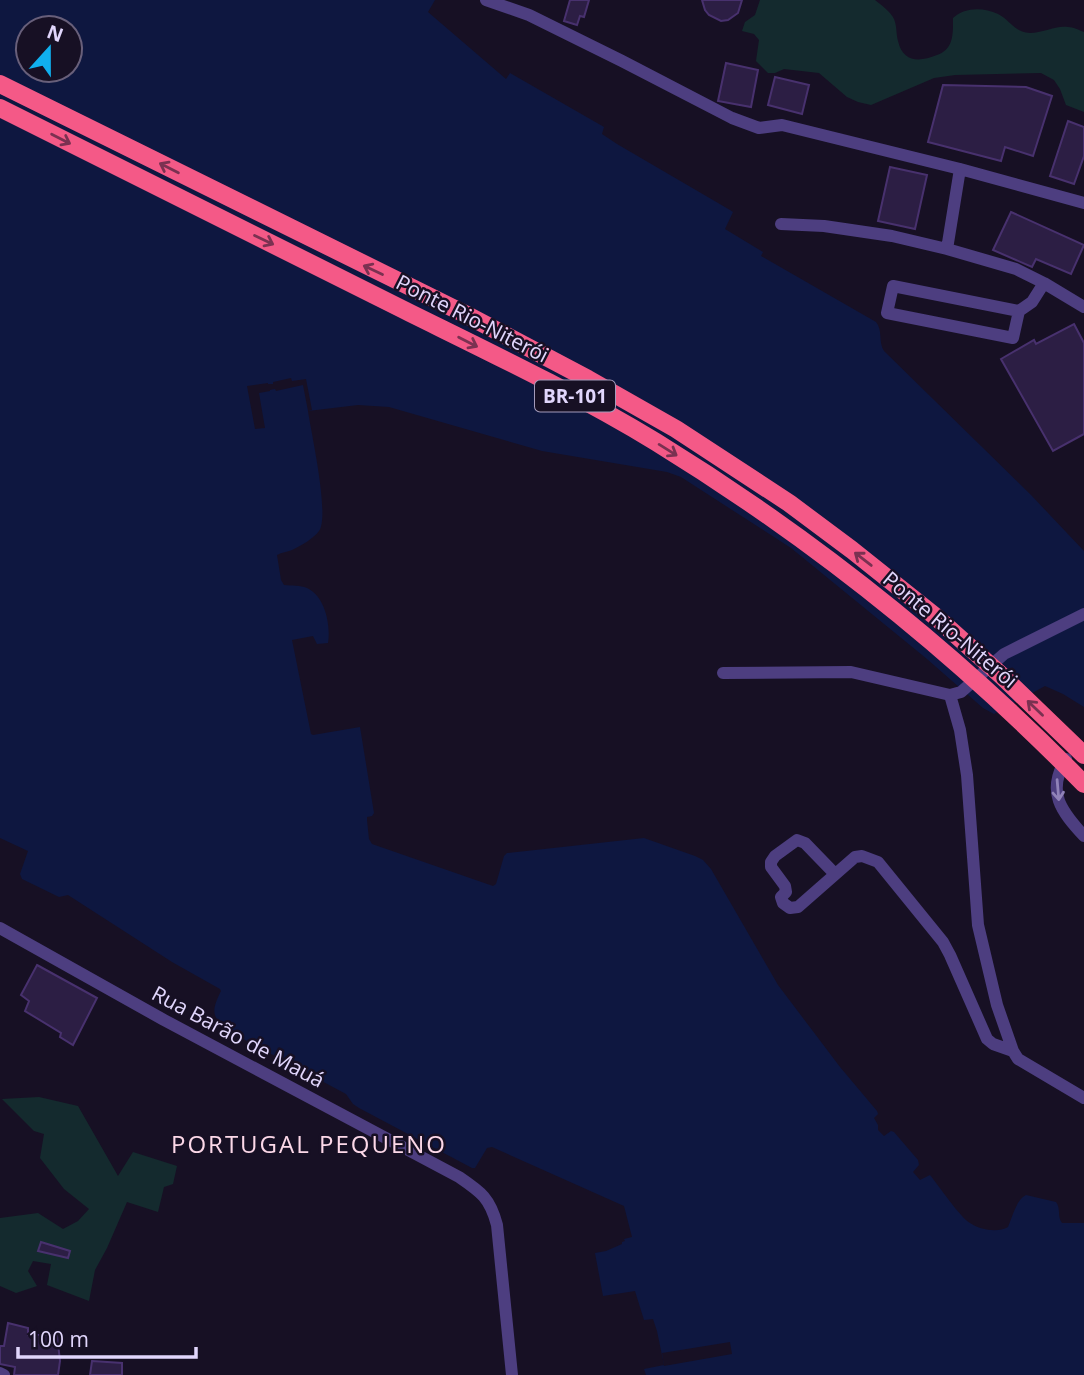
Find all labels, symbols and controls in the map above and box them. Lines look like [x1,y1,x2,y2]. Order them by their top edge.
north arrow [14,14,84,84]
text: N [43,18,67,48]
one-way arrow [50,132,71,146]
one-way arrow [159,161,180,175]
one-way arrow [253,234,274,248]
one-way arrow [363,262,384,276]
street label: Ponte Rio-Niterói [392,268,553,369]
one-way arrow [457,336,478,349]
road number: BR-101 [535,380,615,412]
one-way arrow [658,443,678,457]
one-way arrow [855,551,873,567]
street label: Ponte Rio-Niterói [878,565,1024,694]
one-way arrow [1027,699,1044,716]
one-way arrow [1052,778,1065,801]
street label: Rua Barão de Mauá [147,979,330,1093]
district label: PORTUGAL PEQUENO [171,1127,447,1160]
scale bar [18,1316,196,1360]
text: 100 m [28,1325,89,1353]

